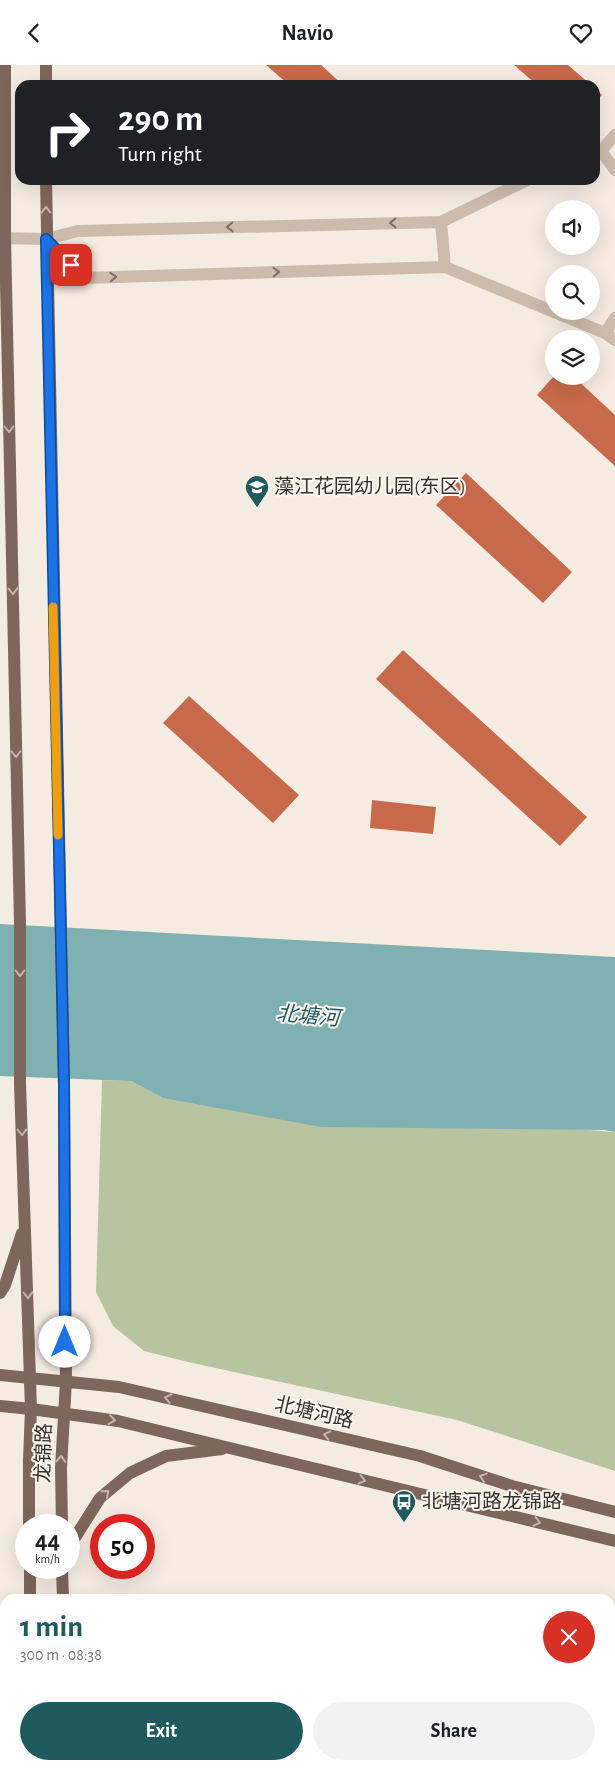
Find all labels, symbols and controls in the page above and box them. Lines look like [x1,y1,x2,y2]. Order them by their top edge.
icon: back [20,19,48,47]
icon: heart [567,19,595,47]
text: Navio [282,22,333,44]
icon: right [35,100,100,165]
text: 290 m [118,102,203,137]
text: Turn right [118,143,202,165]
map controls [545,200,600,385]
button: sound [545,200,600,255]
one-way arrow [41,206,51,214]
one-way arrow [388,218,396,229]
one-way arrow [226,222,234,232]
pin [50,244,92,286]
icon: arrive [57,251,85,279]
button: search [545,265,600,320]
one-way arrow [272,267,280,277]
one-way arrow [110,271,118,282]
button: layers [545,330,600,385]
one-way arrow [4,425,14,433]
school or university icon: 藻江花园幼儿园(东区) [244,474,270,508]
place label: 藻江花园幼儿园(东区) [274,476,466,497]
one-way arrow [7,587,18,595]
one-way arrow [11,750,21,758]
one-way arrow [15,970,25,977]
water label: 北塘河 [276,1002,344,1030]
one-way arrow [16,1129,27,1137]
one-way arrow [22,1291,33,1299]
position arrow [38,1315,90,1367]
one-way arrow [164,1393,173,1404]
street label: 北塘河路 [273,1393,355,1432]
one-way arrow [108,1414,116,1425]
street label: 龙锦路 [32,1423,55,1483]
one-way arrow [322,1430,331,1441]
one-way arrow [56,1455,67,1463]
one-way arrow [480,1473,488,1483]
one-way arrow [357,1474,366,1485]
one-way arrow [101,1489,110,1498]
bus stop icon: 北塘河路龙锦路 [391,1489,417,1523]
place label: 北塘河路龙锦路 [422,1491,562,1512]
speed limit sign: 50 [90,1514,155,1579]
one-way arrow [532,1516,541,1527]
text: 44 [35,1528,60,1553]
text: km/h [35,1553,60,1565]
button: close [543,1611,595,1663]
text: 1 min [20,1612,83,1642]
text: 300 m · 08:38 [20,1647,102,1663]
button: Exit [20,1702,303,1760]
button: Share [313,1702,595,1760]

